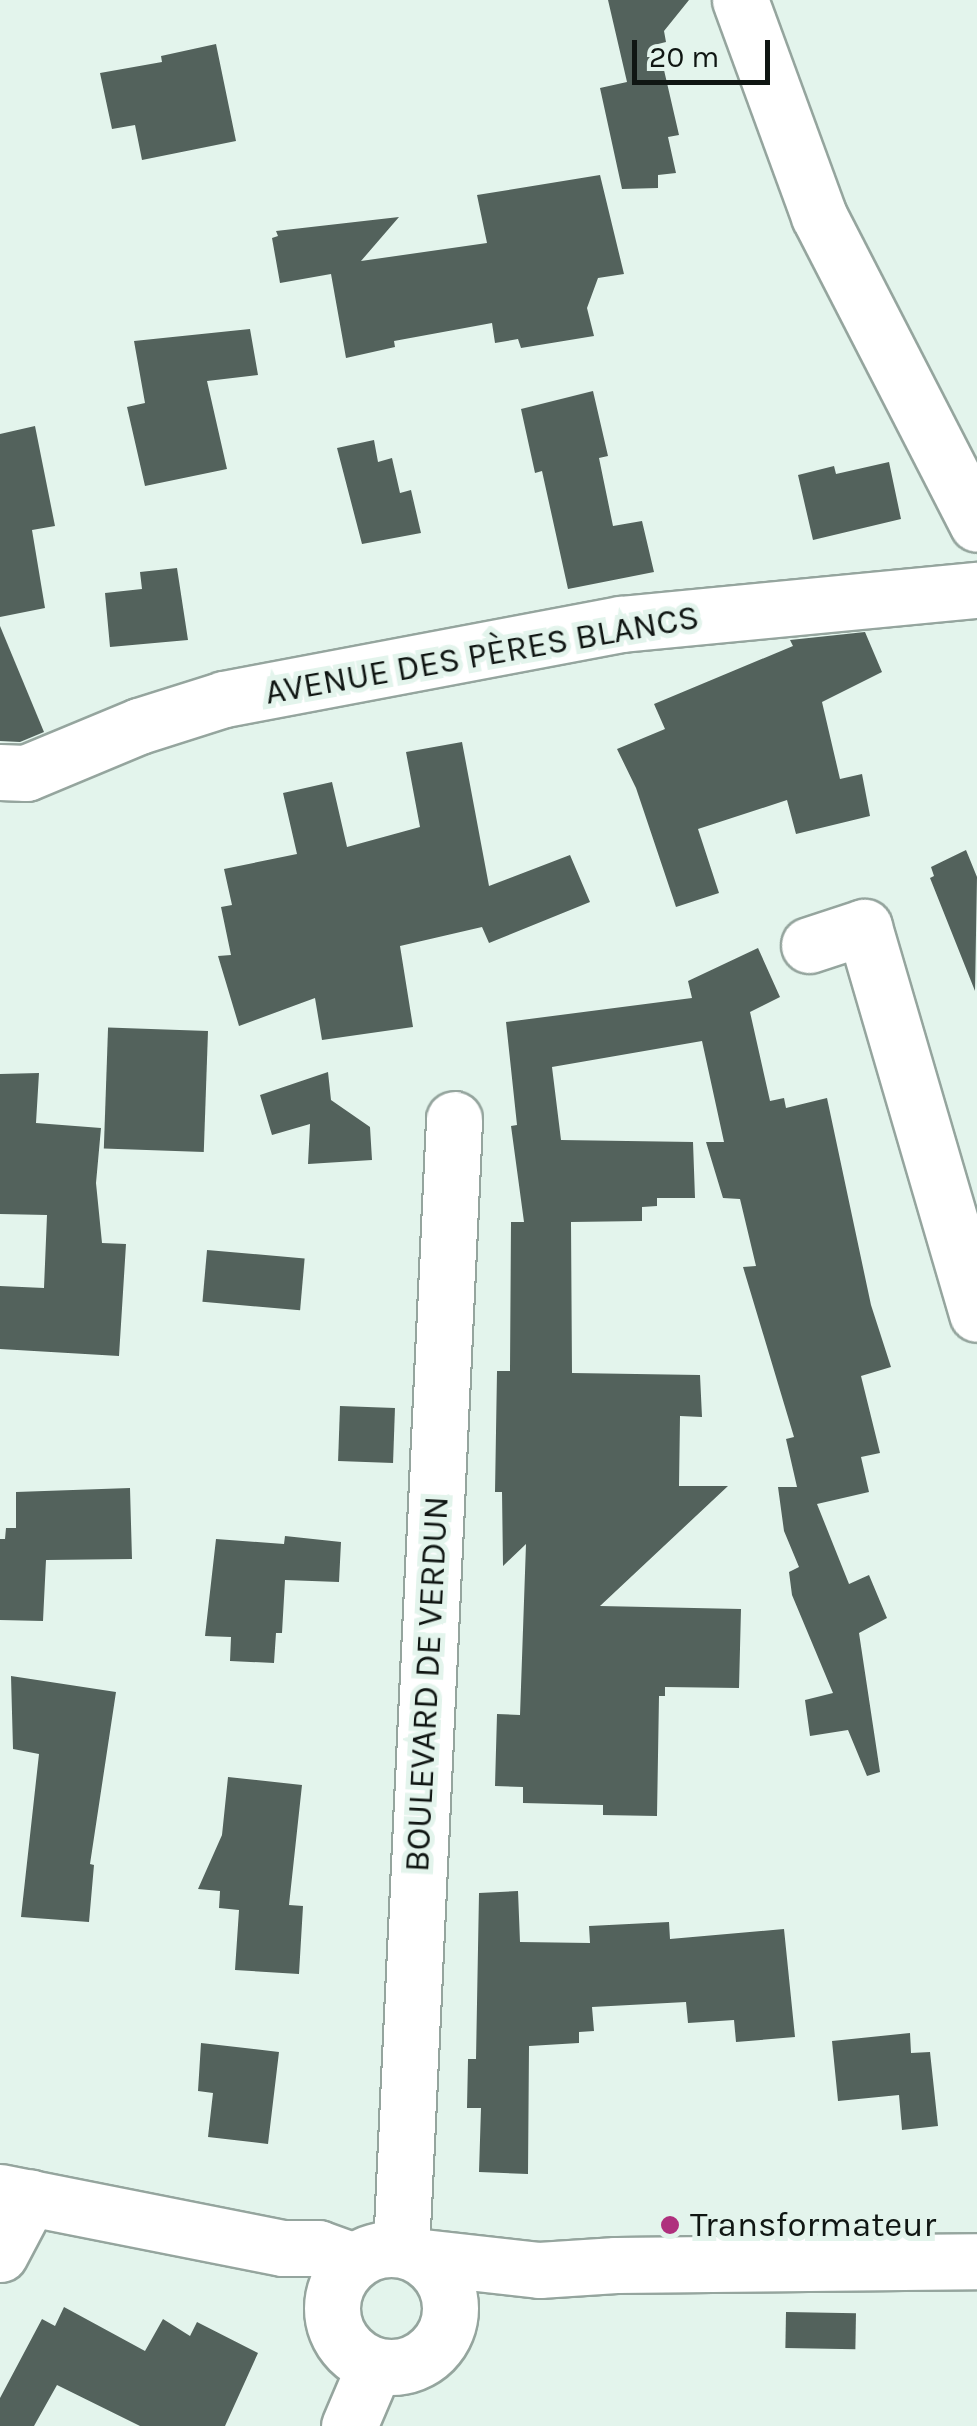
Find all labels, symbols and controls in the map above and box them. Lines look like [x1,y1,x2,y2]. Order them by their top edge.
scale bar [637,20,774,82]
text: 20 m [649,39,719,75]
street label: AVENUE DES PÈRES BLANCS [262,596,702,714]
street label: BOULEVARD DE VERDUN [396,1495,458,1873]
place label: Transformateur [690,2204,936,2246]
marker: Transformateur [659,2214,681,2236]

